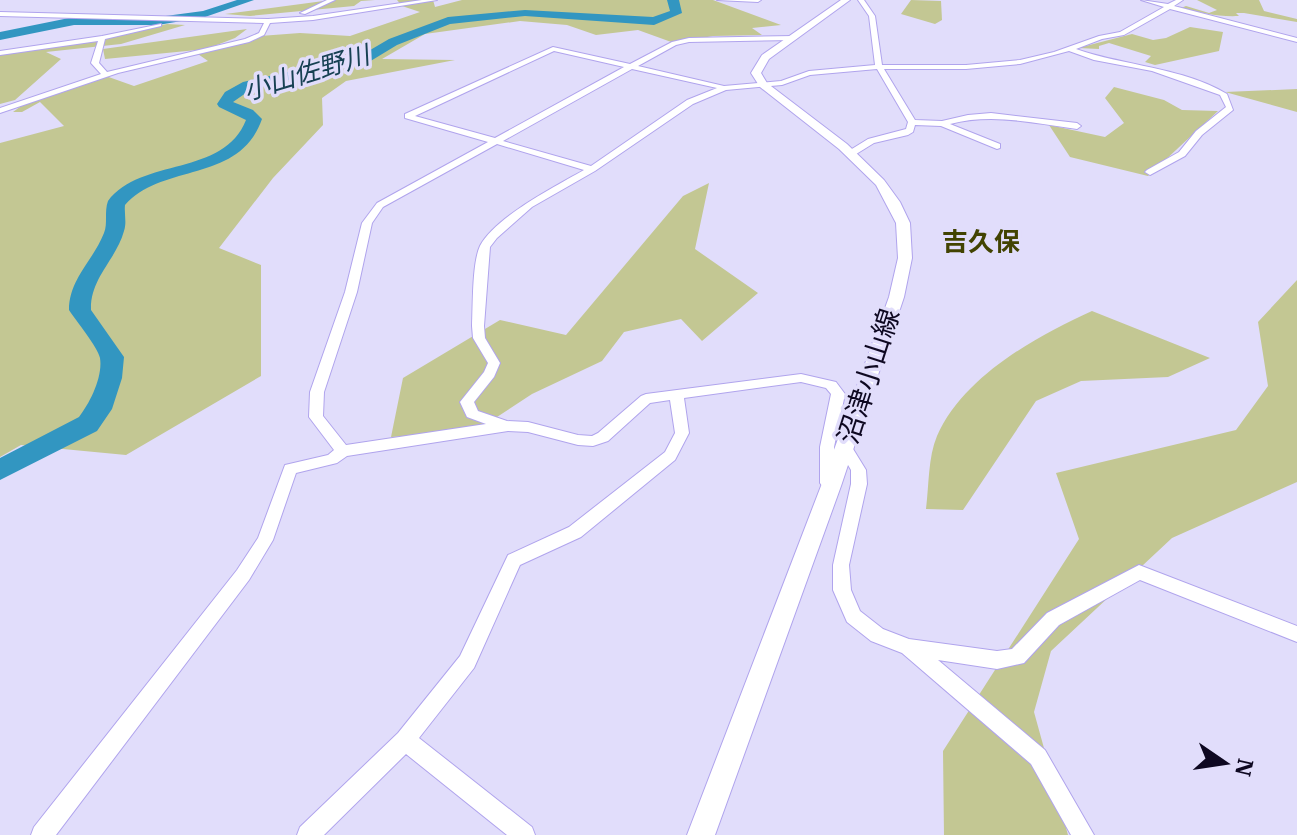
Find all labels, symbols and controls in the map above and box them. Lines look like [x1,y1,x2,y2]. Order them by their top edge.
water label: 小山佐野川 [239,36,376,107]
district label: 吉久保 [942,224,1020,258]
street label: 沼津小山線 [829,304,907,448]
north arrow [1185,723,1265,803]
text: N [1229,756,1261,779]

